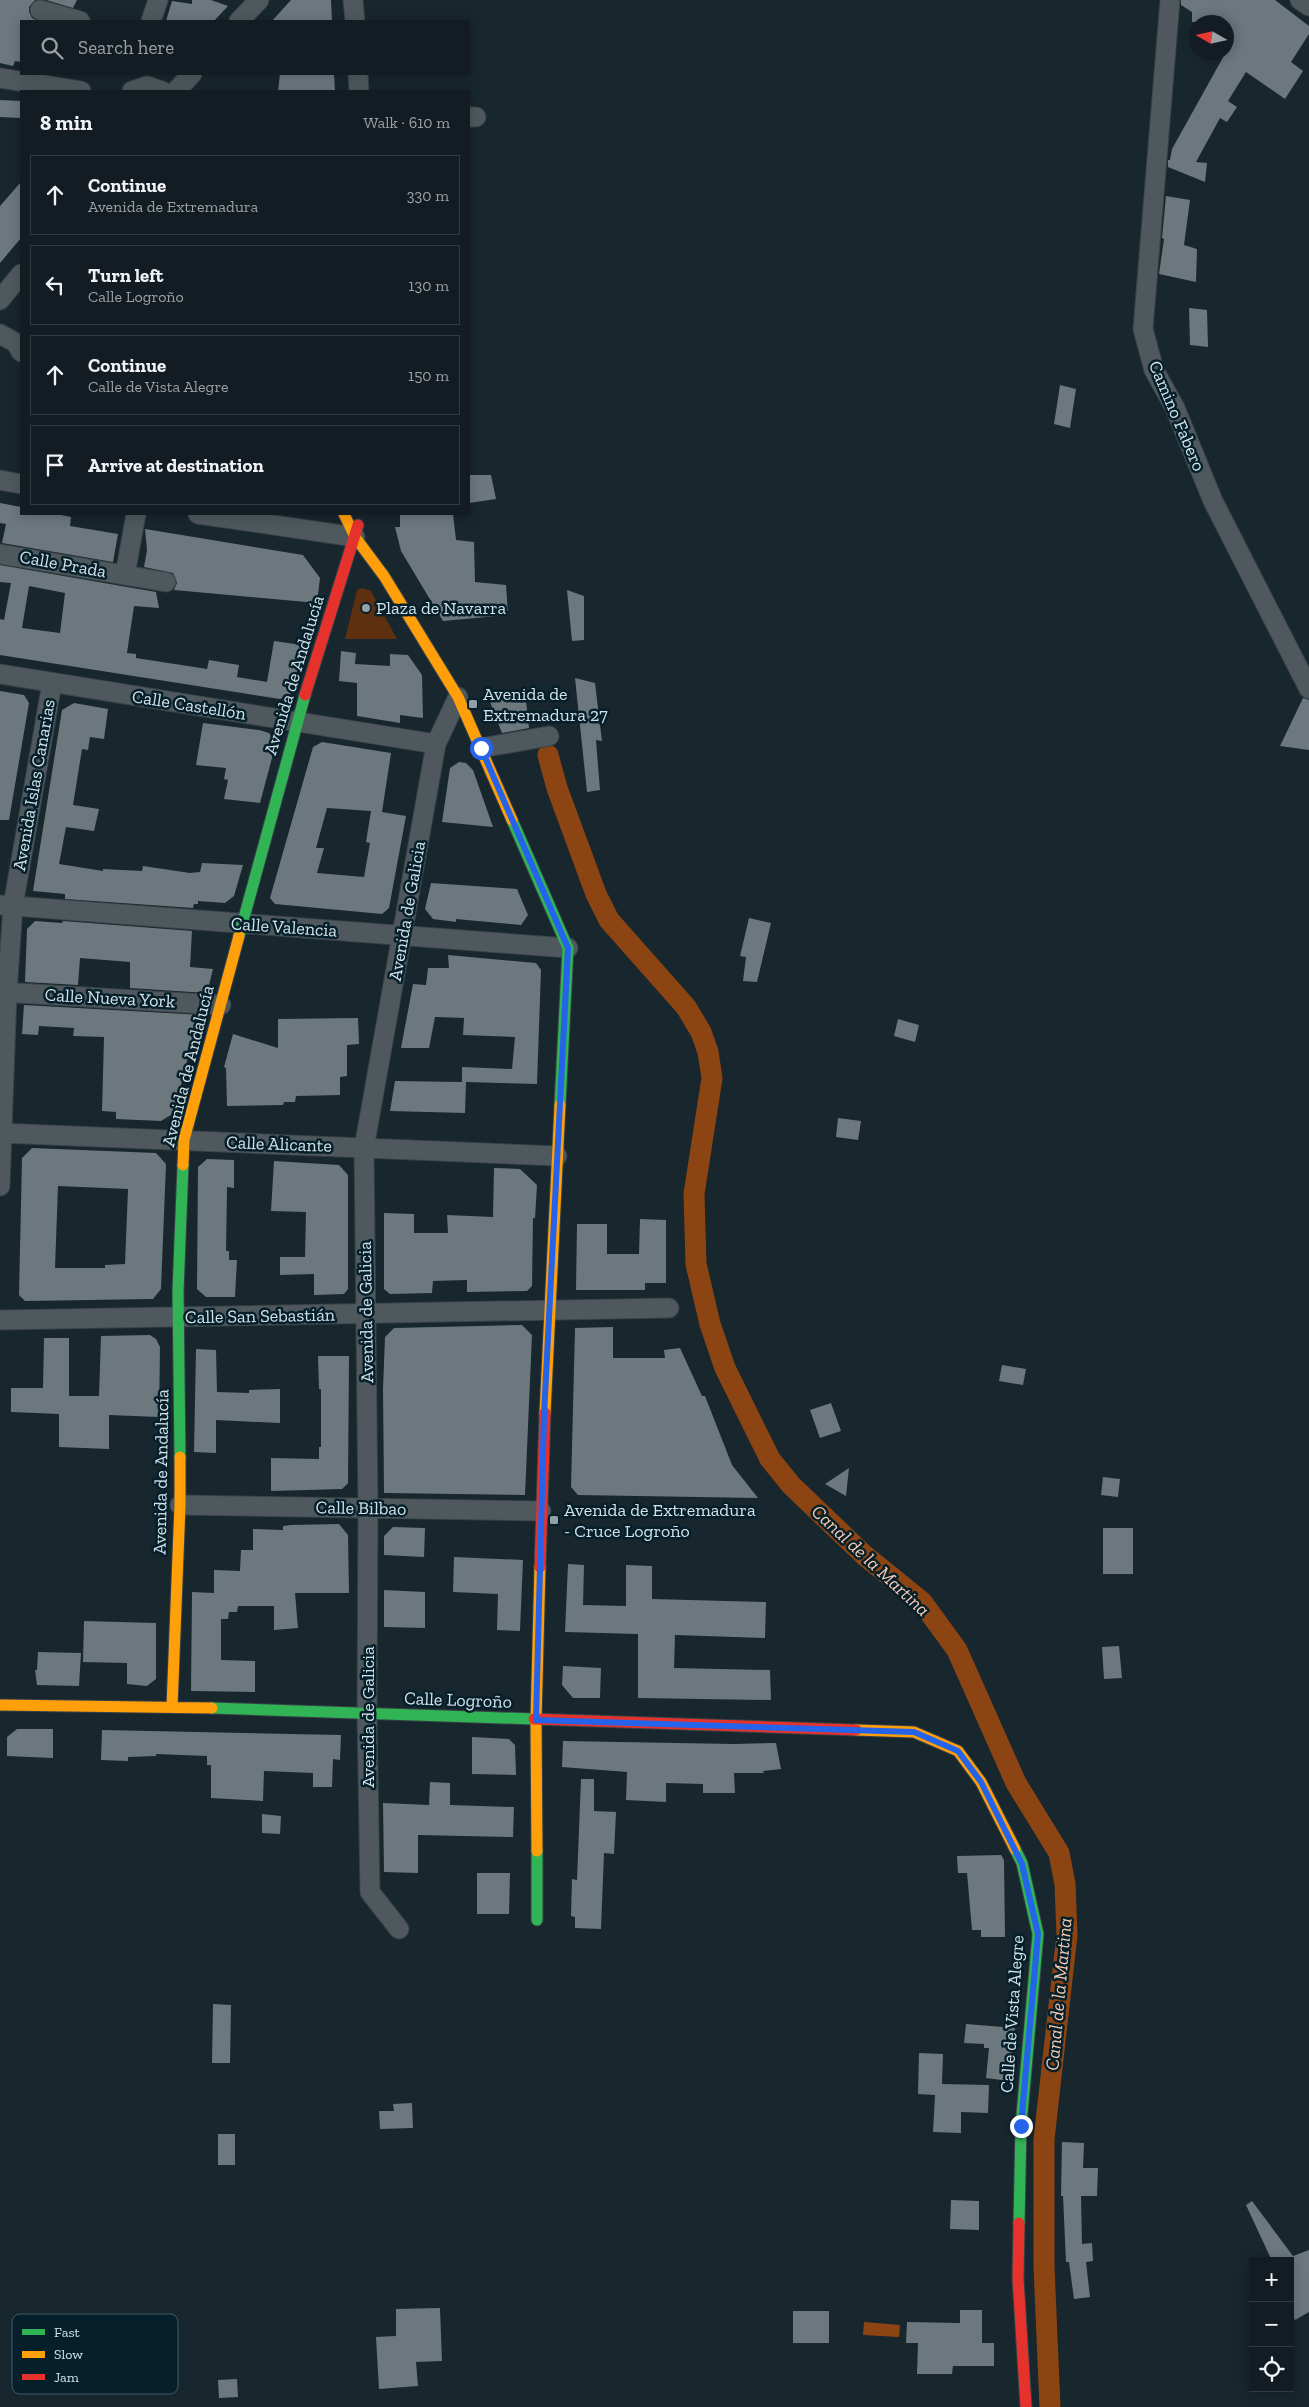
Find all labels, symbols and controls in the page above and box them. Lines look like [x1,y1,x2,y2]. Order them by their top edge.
north arrow [1189,15,1234,60]
search box [20,20,470,75]
icon: search [38,34,66,62]
text: Search here [78,36,174,59]
text: 8 min [40,110,92,135]
text: Walk · 610 m [363,113,450,132]
text: Continue [88,174,166,197]
icon: ahead [41,181,69,209]
text: 330 m [407,186,449,205]
text: Avenida de Extremadura [88,197,258,216]
text: Turn left [88,264,163,287]
icon: left [41,271,69,299]
text: 130 m [408,276,449,295]
text: Calle Logroño [88,287,184,306]
text: Continue [88,354,166,377]
street label: Camino Fabero [1144,357,1210,475]
icon: ahead [41,361,69,389]
text: 150 m [408,366,449,385]
text: Calle de Vista Alegre [88,377,229,396]
icon: arrive [41,451,69,479]
text: Arrive at destination [88,454,264,477]
street label: Calle Prada [18,546,108,582]
street label: Avenida de Andalucía [259,592,329,757]
place label: Plaza de Navarra [376,597,507,619]
marker: Plaza de Navarra [360,602,372,614]
place label: Avenida de Extremadura 27 [483,683,608,726]
street label: Calle Castellón [131,685,248,725]
street label: Avenida Islas Canarias [8,697,60,872]
marker: Avenida de Extremadura 27 [467,698,479,710]
route start [470,737,493,760]
street label: Avenida de Galicia [384,839,430,983]
street label: Calle Valencia [230,912,338,942]
street label: Avenida de Andalucía [157,983,219,1149]
street label: Calle Nueva York [44,984,176,1012]
street label: Calle Alicante [226,1131,332,1157]
street label: Avenida de Galicia [354,1241,378,1383]
street label: Calle San Sebastián [185,1304,336,1328]
street label: Avenida de Andalucía [149,1389,173,1555]
street label: Calle Bilbao [315,1496,407,1520]
place label: Avenida de Extremadura - Cruce Logroño [564,1499,756,1542]
water label: Canal de la Martina [807,1500,935,1621]
marker: Avenida de Extremadura - Cruce Logroño [548,1514,560,1526]
street label: Avenida de Galicia [357,1646,379,1788]
street label: Calle Logroño [404,1687,512,1713]
water label: Canal de la Martina [1040,1917,1077,2071]
street label: Calle de Vista Alegre [996,1934,1028,2094]
route end [1010,2115,1033,2138]
map controls [1249,2257,1294,2392]
button: + [1249,2257,1294,2302]
button: − [1249,2302,1294,2347]
legend [12,2314,178,2394]
text: Fast [54,2324,81,2341]
text: Slow [54,2346,83,2363]
button: locate [1249,2347,1294,2392]
text: Jam [54,2369,79,2386]

